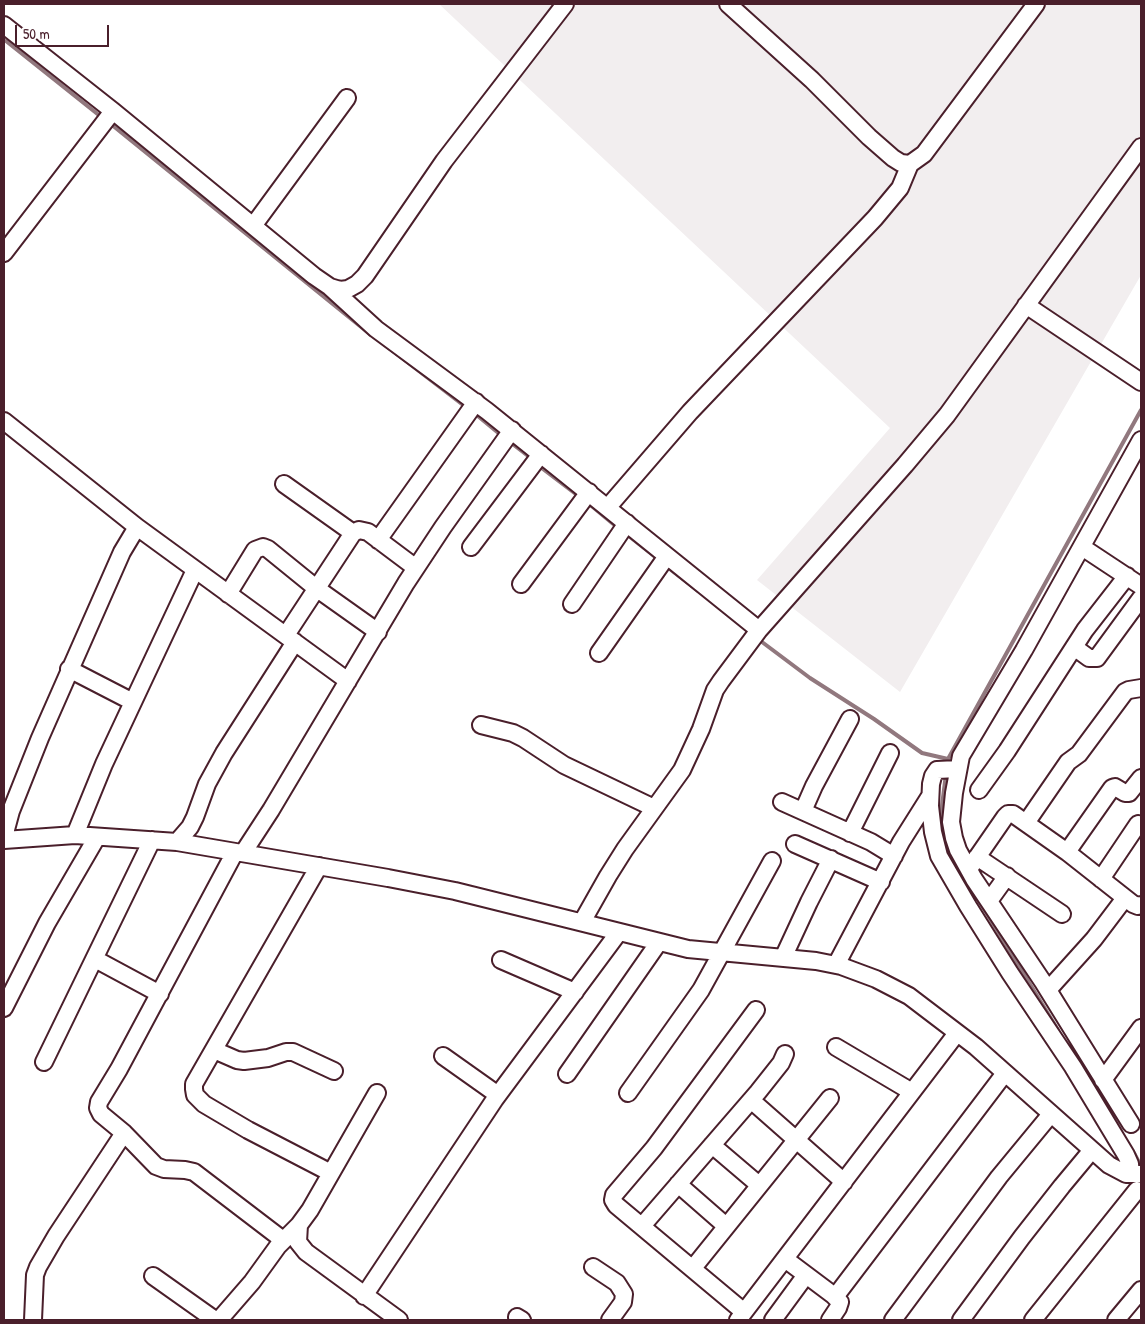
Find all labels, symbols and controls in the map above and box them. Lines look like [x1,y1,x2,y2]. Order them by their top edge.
scale bar [18,15,111,47]
text: 50 m [23,23,50,44]

